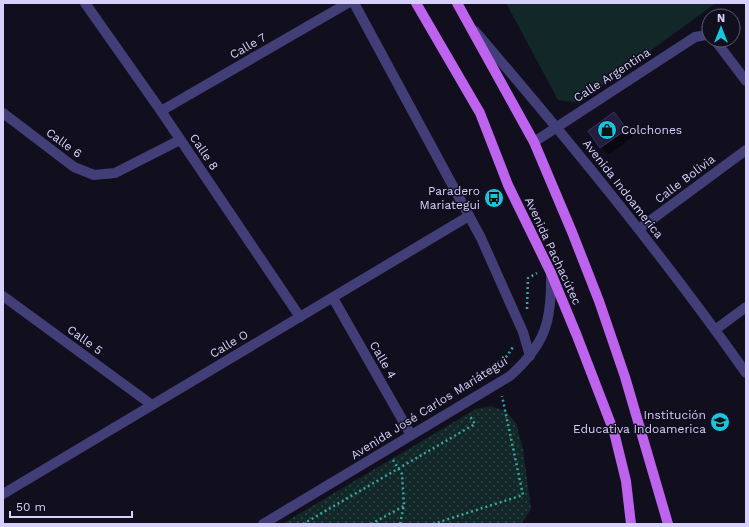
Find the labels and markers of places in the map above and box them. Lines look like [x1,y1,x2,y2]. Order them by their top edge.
shop icon: Colchones [596,119,618,141]
place label: Colchones [621,123,682,137]
place label: Paradero Mariategui [419,184,480,212]
bus stop icon: Paradero Mariategui [483,187,505,209]
place label: Institución Educativa Indoamerica [573,408,706,436]
school or university icon: Institución Educativa Indoamerica [709,411,731,433]

